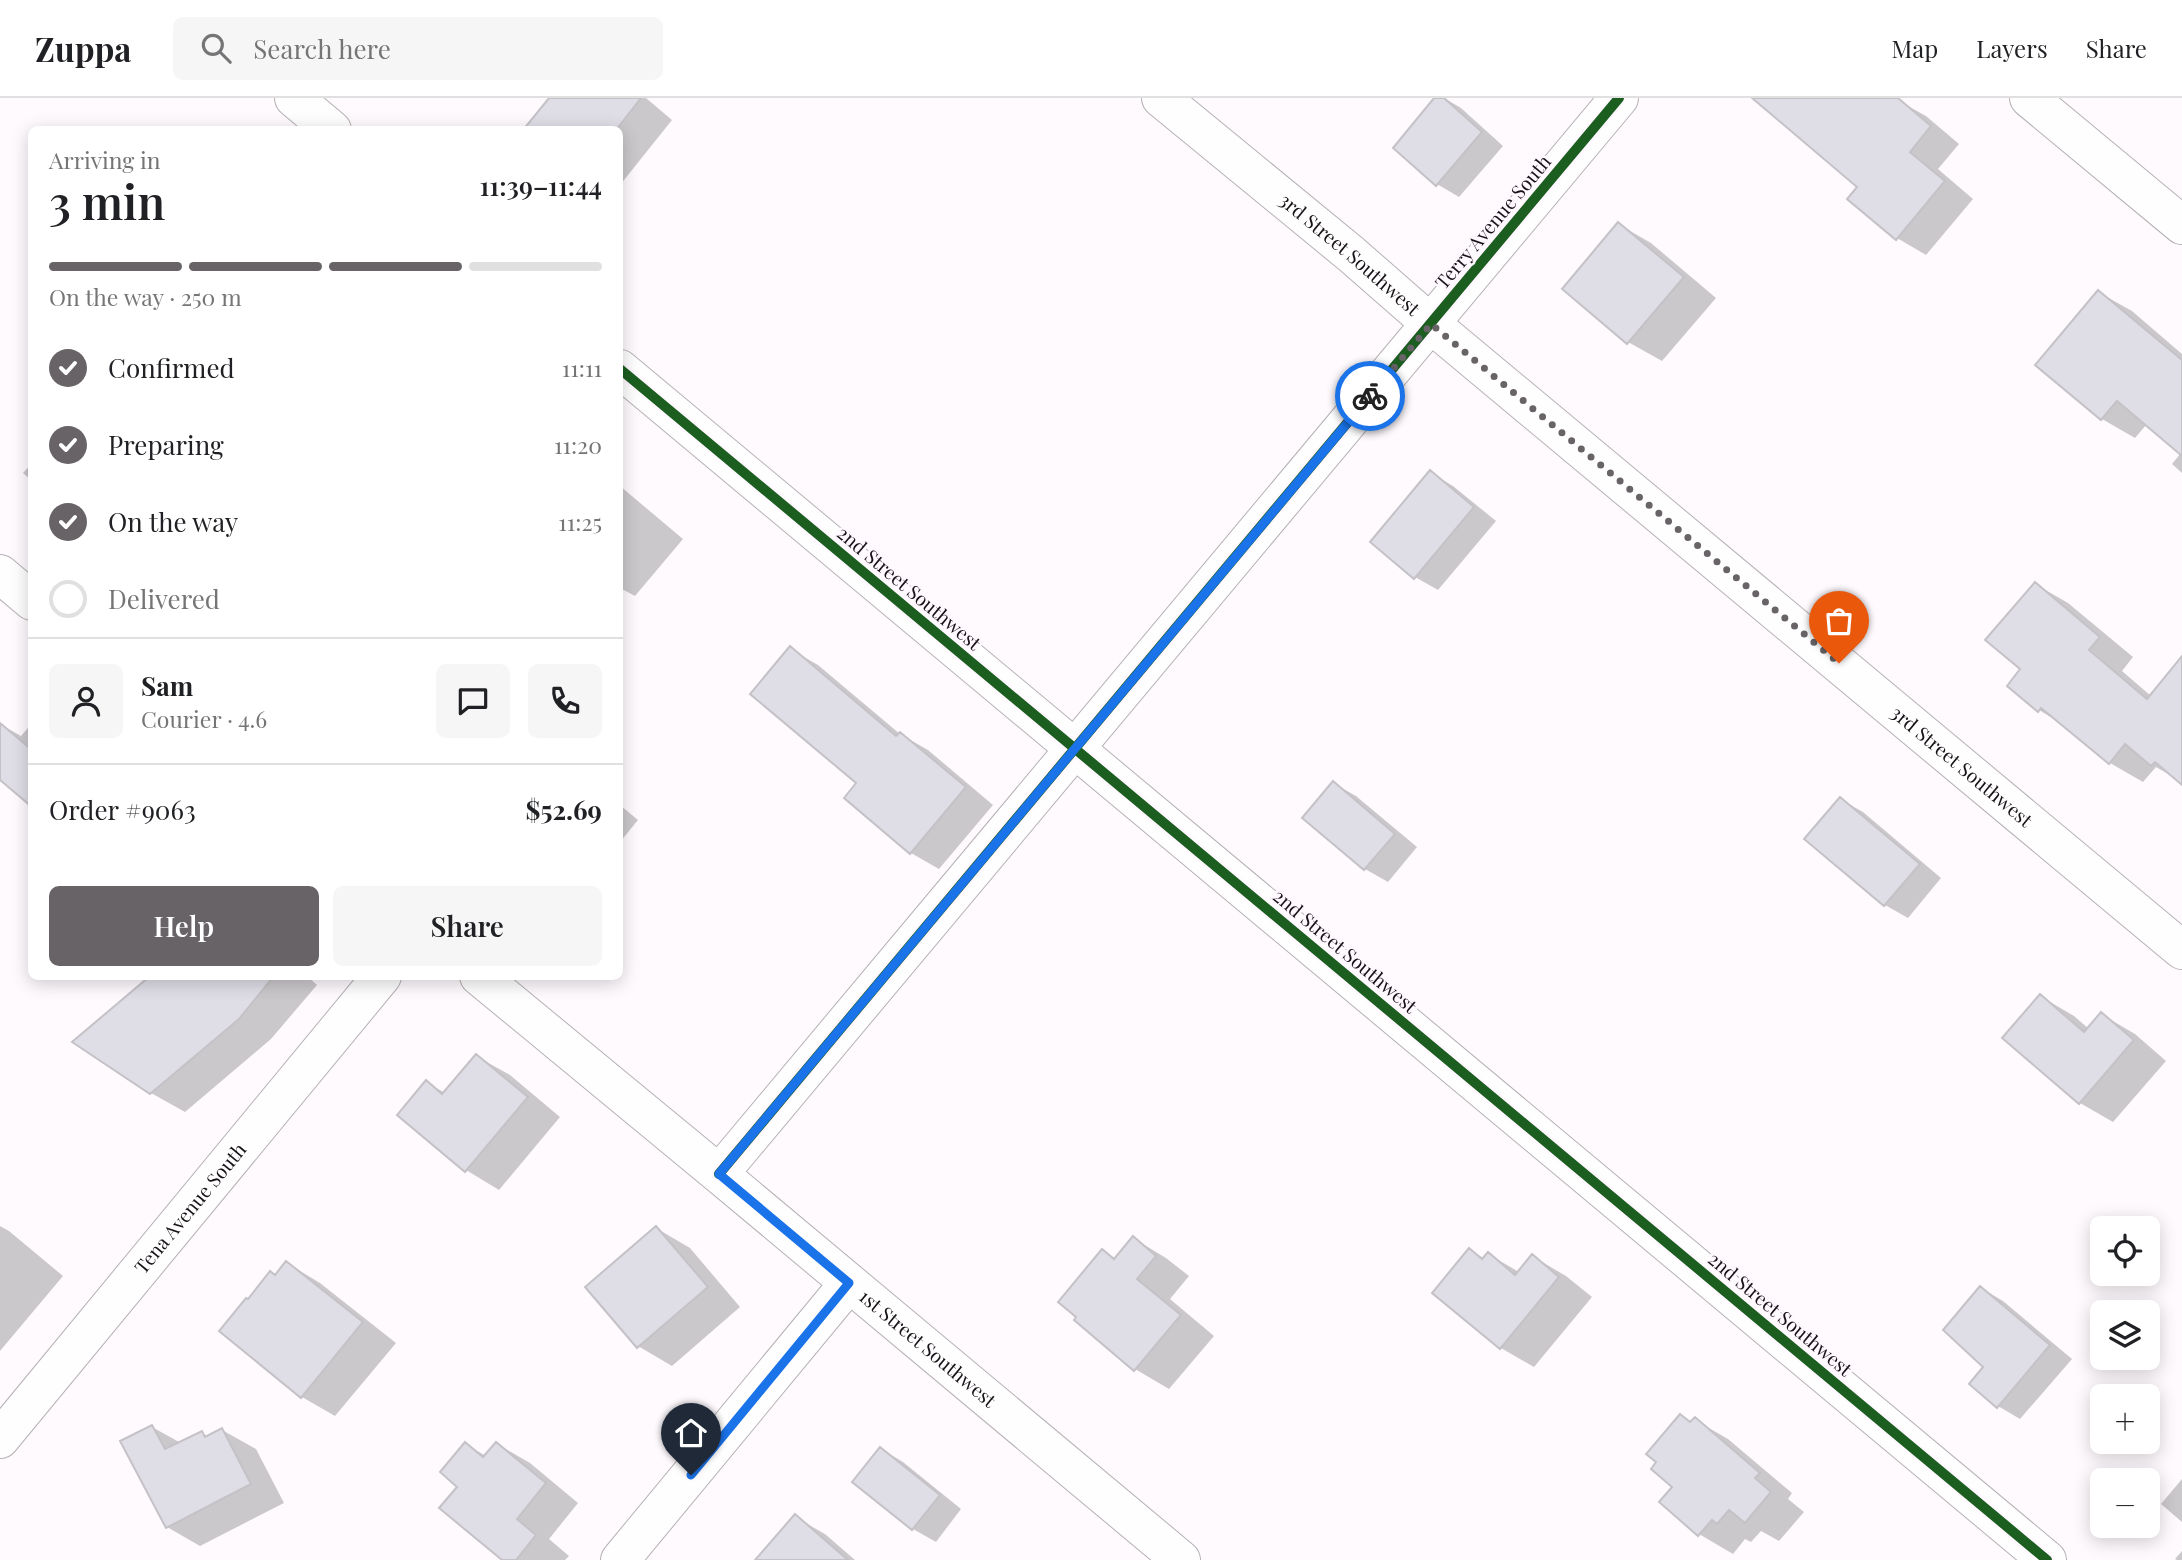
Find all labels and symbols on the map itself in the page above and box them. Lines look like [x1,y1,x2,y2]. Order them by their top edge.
street label: Terry Avenue South [1428,149,1556,294]
street label: 3rd Street Southwest [1274,187,1426,321]
courier [1335,361,1405,431]
street label: 2nd Street Southwest [832,519,987,655]
pin [1809,591,1869,663]
street label: 3rd Street Southwest [1886,699,2039,832]
street label: 2nd Street Southwest [1268,882,1423,1018]
street label: Tena Avenue South [128,1137,251,1279]
street label: 2nd Street Southwest [1703,1245,1858,1381]
street label: 1st Street Southwest [854,1283,1002,1412]
pin [661,1403,721,1475]

